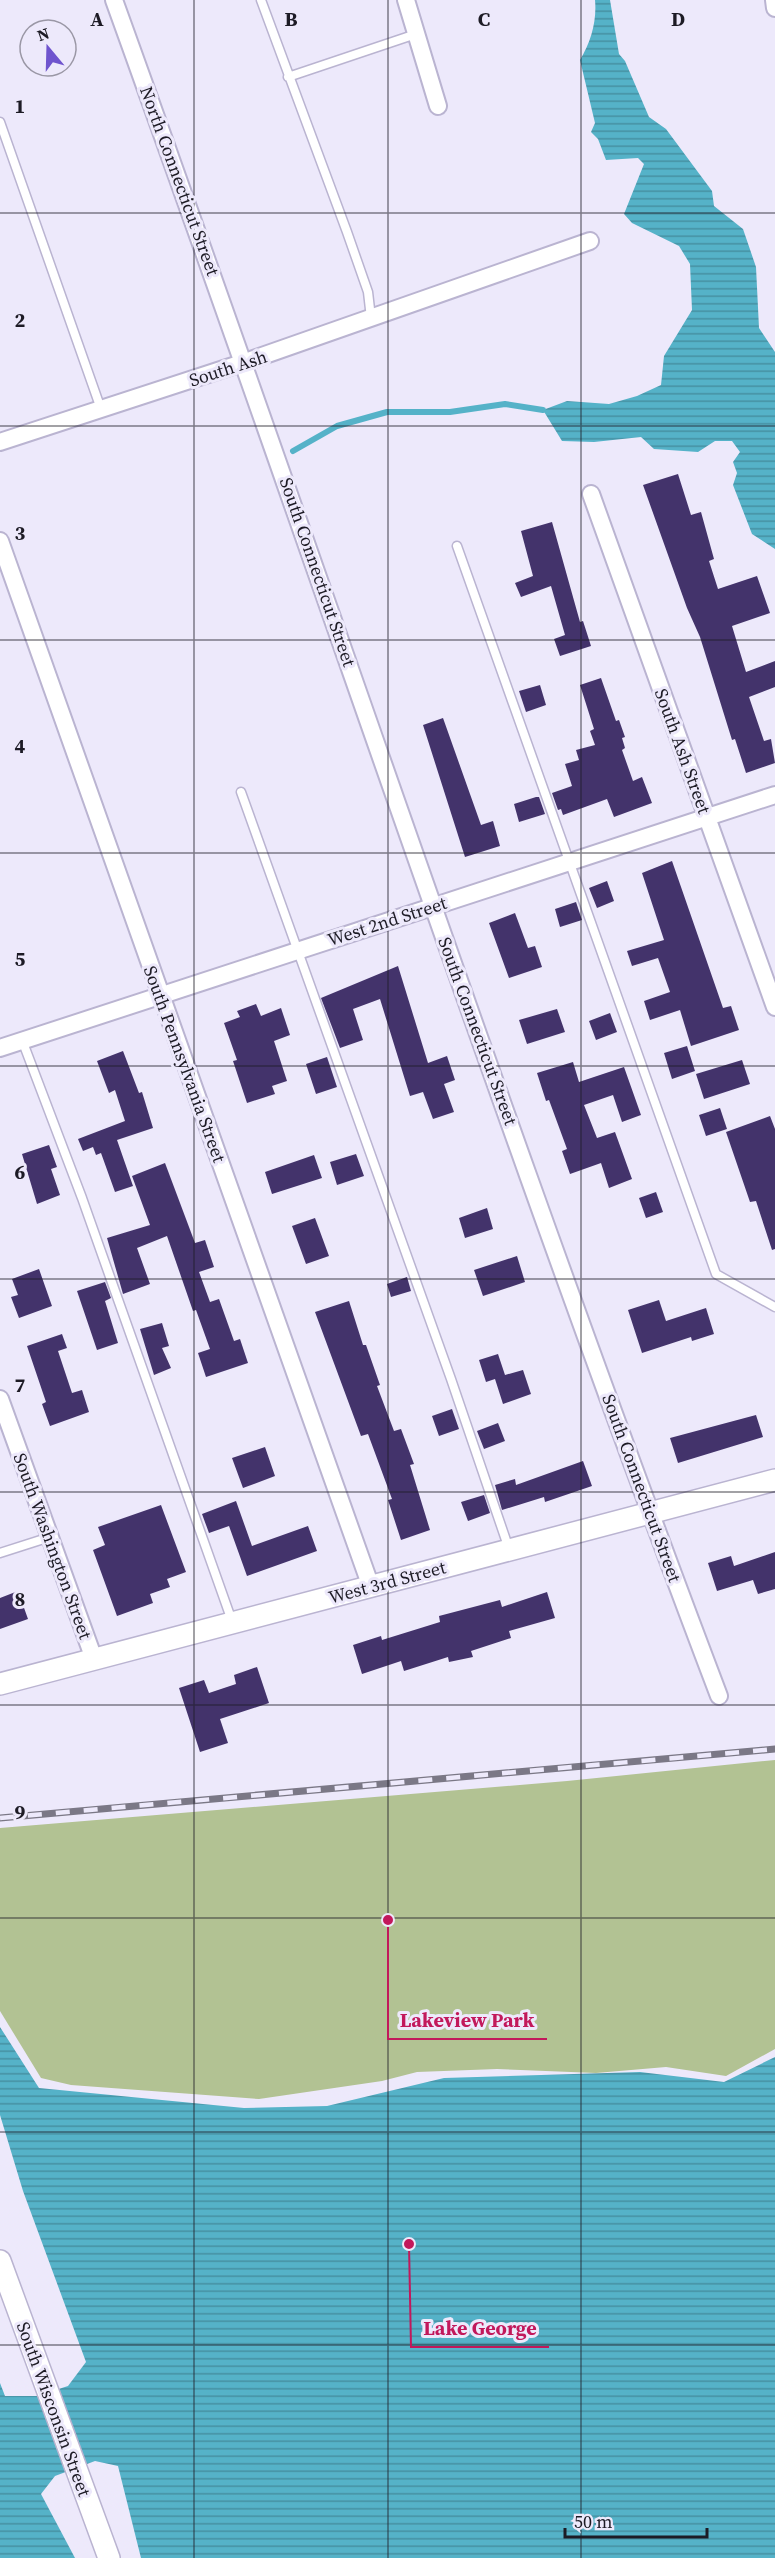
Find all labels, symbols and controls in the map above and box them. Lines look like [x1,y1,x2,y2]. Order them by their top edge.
text: A [90,5,104,33]
text: B [284,5,298,33]
text: C [478,5,490,33]
text: D [671,5,685,33]
north arrow [18,18,78,78]
text: N [34,21,53,46]
street label: North Connecticut Street [134,83,226,279]
text: 1 [15,92,25,120]
text: 2 [15,306,26,334]
street label: South Ash [186,344,270,392]
street label: South Connecticut Street [274,474,362,670]
text: 3 [15,519,26,547]
street label: South Ash Street [649,685,717,817]
text: 4 [15,732,26,760]
street label: West 2nd Street [324,890,450,952]
street label: South Connecticut Street [432,934,524,1129]
text: 5 [15,945,26,973]
street label: South Pennsylvania Street [138,962,232,1166]
text: 6 [15,1158,26,1186]
text: 7 [15,1371,26,1399]
street label: South Connecticut Street [596,1391,688,1586]
street label: South Washington Street [8,1449,98,1643]
street label: West 3rd Street [326,1554,449,1610]
text: 8 [15,1585,25,1613]
text: 9 [15,1798,26,1826]
callout: Lakeview Park [388,2001,547,2039]
text: Lakeview Park [400,2006,534,2034]
callout: Lake George [411,2309,549,2347]
text: Lake George [423,2314,537,2342]
street label: South Wisconsin Street [11,2318,97,2500]
scale bar [565,2501,708,2539]
text: 50 m [574,2509,612,2534]

